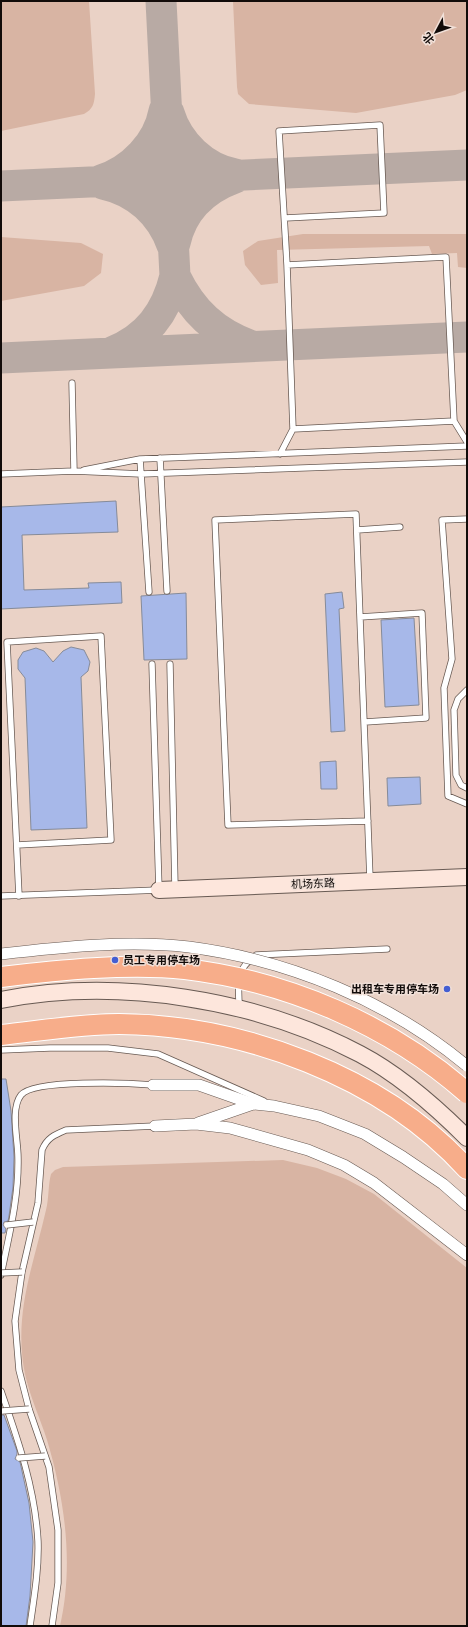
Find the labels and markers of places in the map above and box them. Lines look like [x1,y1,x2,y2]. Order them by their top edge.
place label: 员工专用停车场 [123,954,200,967]
marker: 员工专用停车场 [110,955,120,965]
place label: 出租车专用停车场 [351,983,439,996]
marker: 出租车专用停车场 [442,984,452,994]

